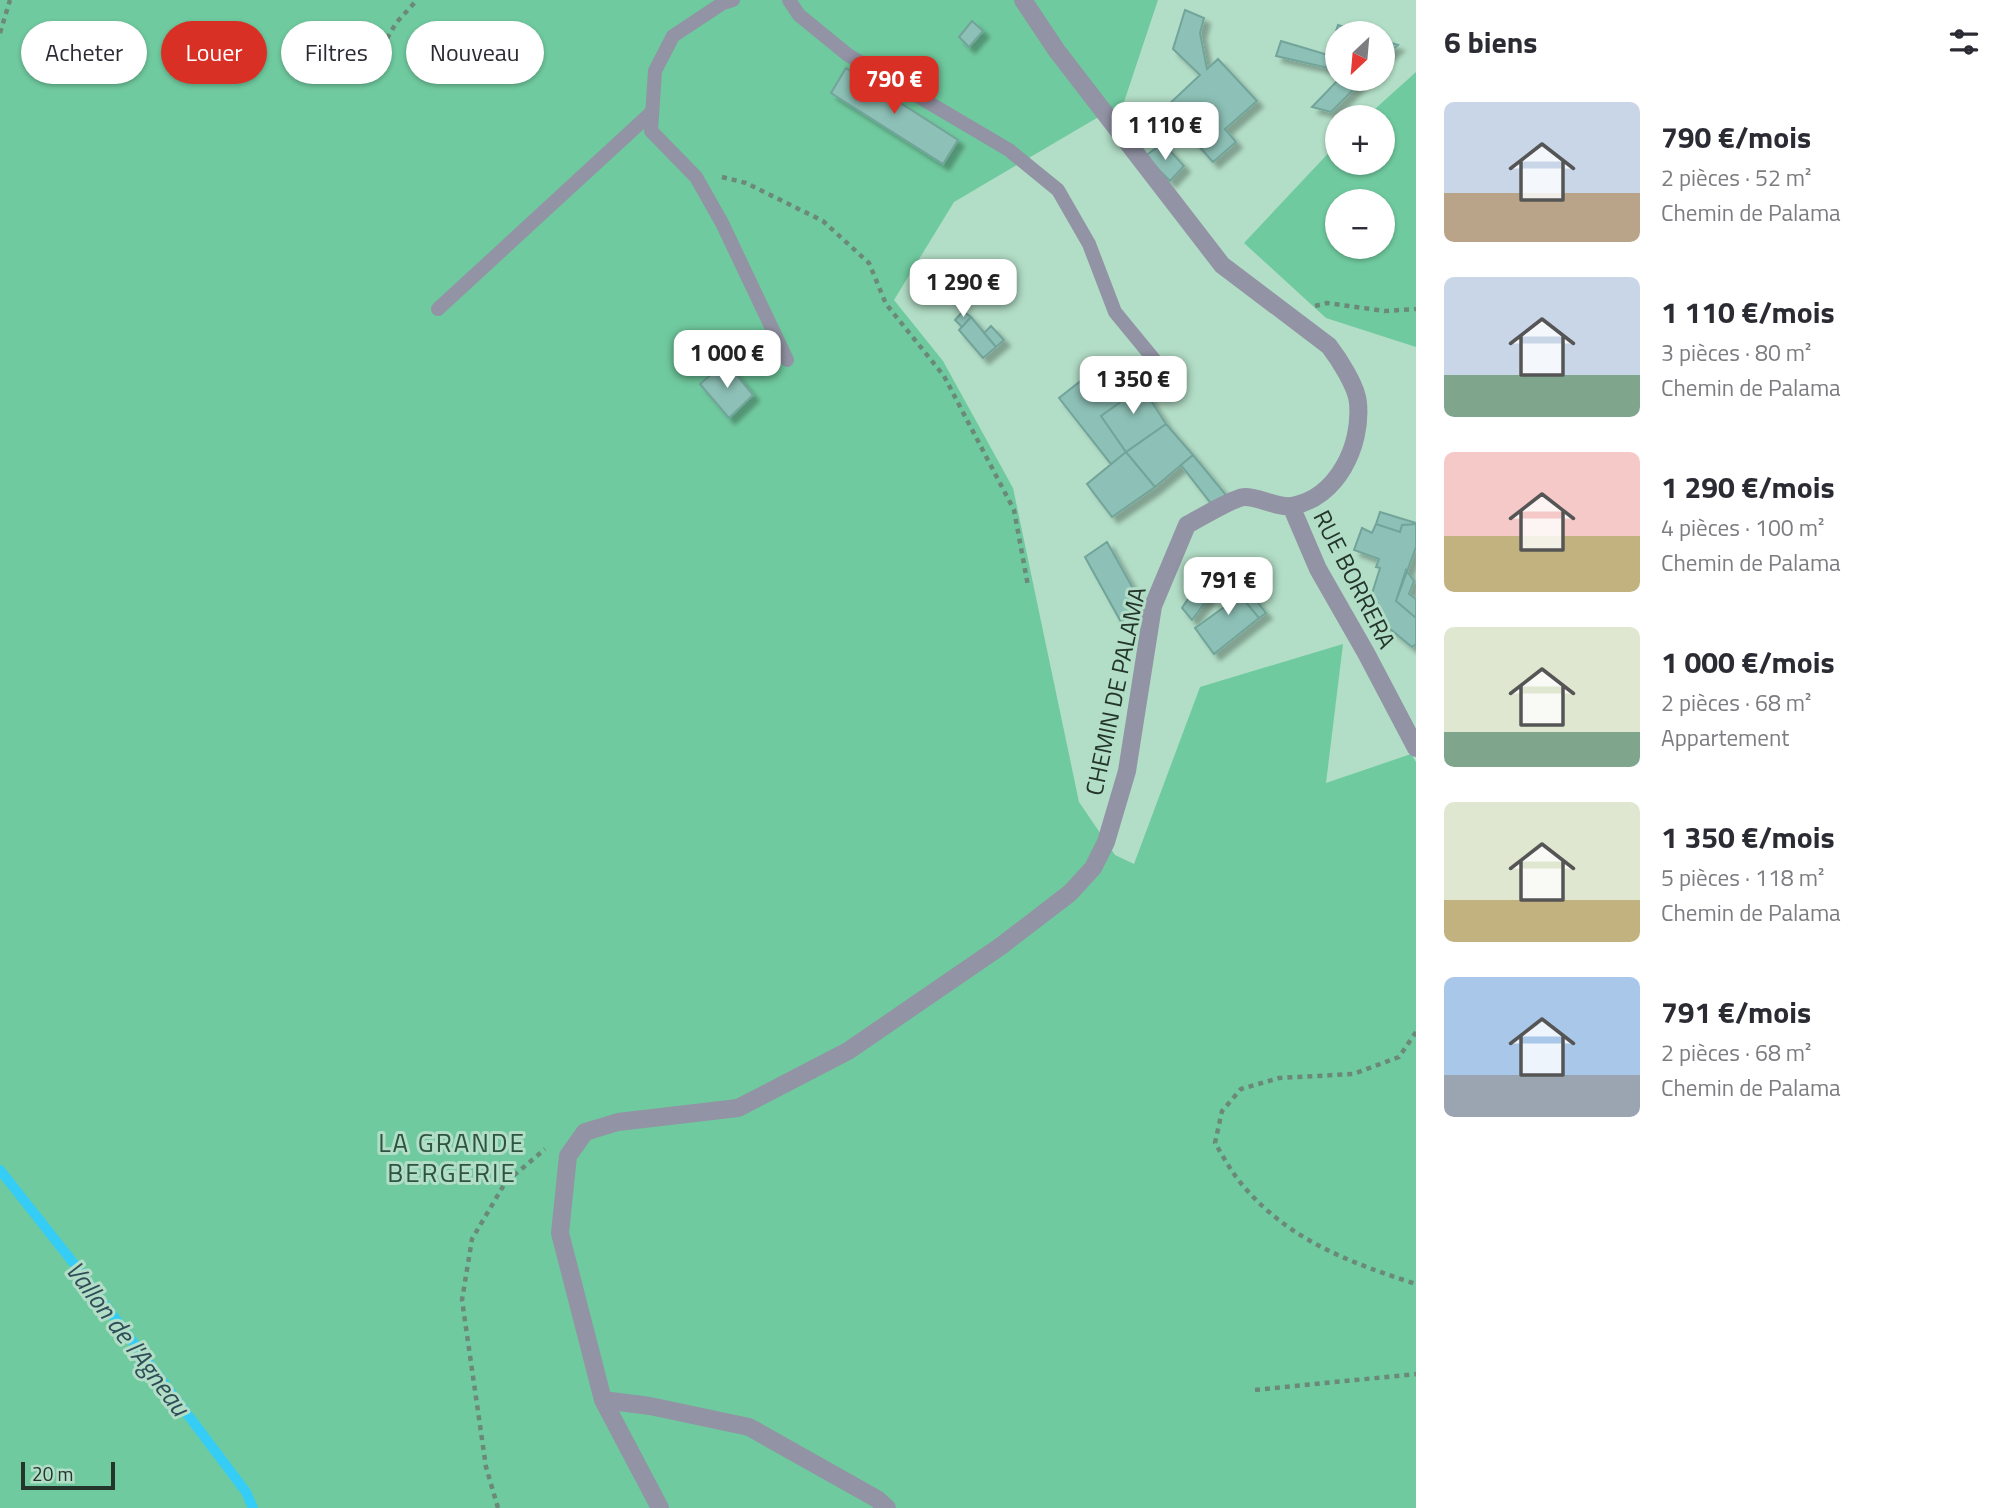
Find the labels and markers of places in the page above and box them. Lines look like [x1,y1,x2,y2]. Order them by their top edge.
pin: 790 € [845,57,943,116]
pin: 1 110 € [1100,102,1230,162]
pin: 1 290 € [898,260,1028,319]
pin: 1 000 € [662,330,792,390]
pin: 1 350 € [1068,356,1198,416]
pin: 791 € [1179,558,1277,617]

